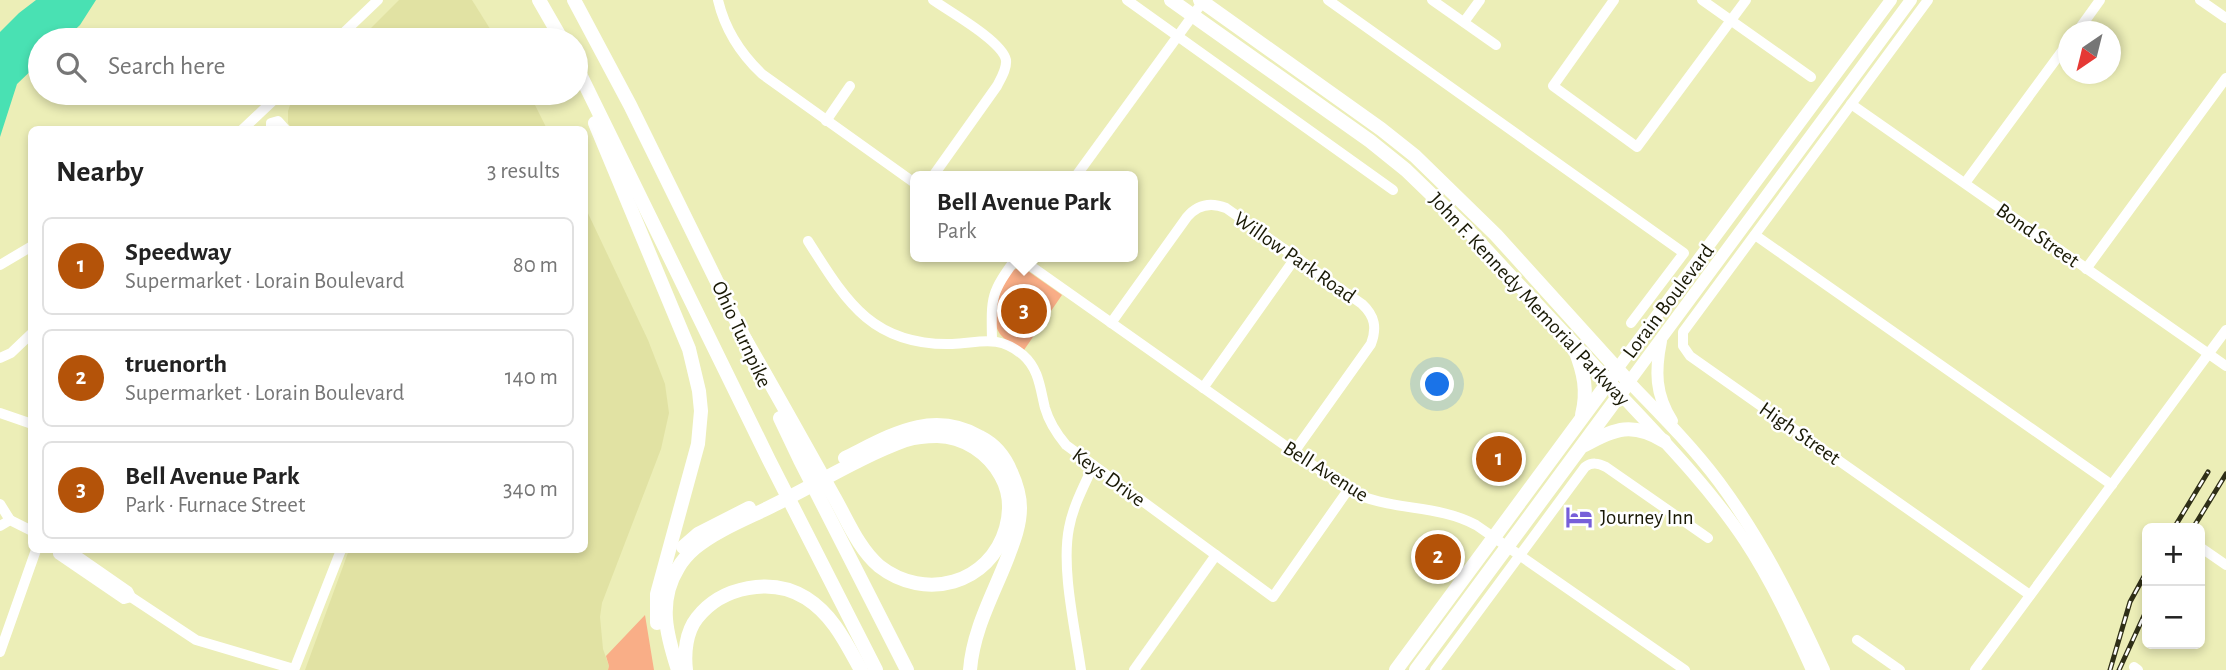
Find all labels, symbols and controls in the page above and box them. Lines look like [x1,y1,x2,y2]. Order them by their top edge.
north arrow [2058,21,2121,84]
search box [28,28,588,105]
icon: search [52,48,90,86]
text: Search here [108,53,226,79]
text: Nearby [56,157,144,187]
text: 3 results [487,160,560,183]
popup [910,171,1138,262]
text: Bell Avenue Park [937,189,1111,215]
street label: John F. Kennedy Memorial Parkway [1425,189,1634,410]
street label: Bond Street [1992,199,2083,272]
street label: Willow Park Road [1230,208,1360,307]
text: Park [937,220,976,243]
text: Speedway [125,239,231,265]
street label: Lorain Boulevard [1619,240,1718,362]
text: 1 [77,254,85,277]
text: 80 m [513,254,558,277]
text: Supermarket · Lorain Boulevard [125,270,404,293]
street label: Ohio Turnpike [708,278,775,391]
pin: 3 [1001,285,1047,337]
text: truenorth [125,351,227,377]
text: 2 [76,366,86,389]
text: 140 m [505,366,558,389]
your location [1420,367,1454,401]
text: Supermarket · Lorain Boulevard [125,382,404,405]
street label: High Street [1755,398,1844,469]
pin: 1 [1476,433,1522,485]
street label: Bell Avenue [1280,437,1372,506]
street label: Keys Drive [1068,444,1149,511]
text: Bell Avenue Park [125,463,300,489]
text: 3 [76,478,86,501]
text: 340 m [503,478,558,501]
text: Park · Furnace Street [125,494,305,517]
hotel icon: Journey Inn [1564,502,1594,532]
place label: Journey Inn [1600,507,1694,528]
map controls [2142,523,2205,649]
button: + [2142,523,2205,586]
pin: 2 [1415,531,1461,583]
button: − [2142,586,2205,649]

